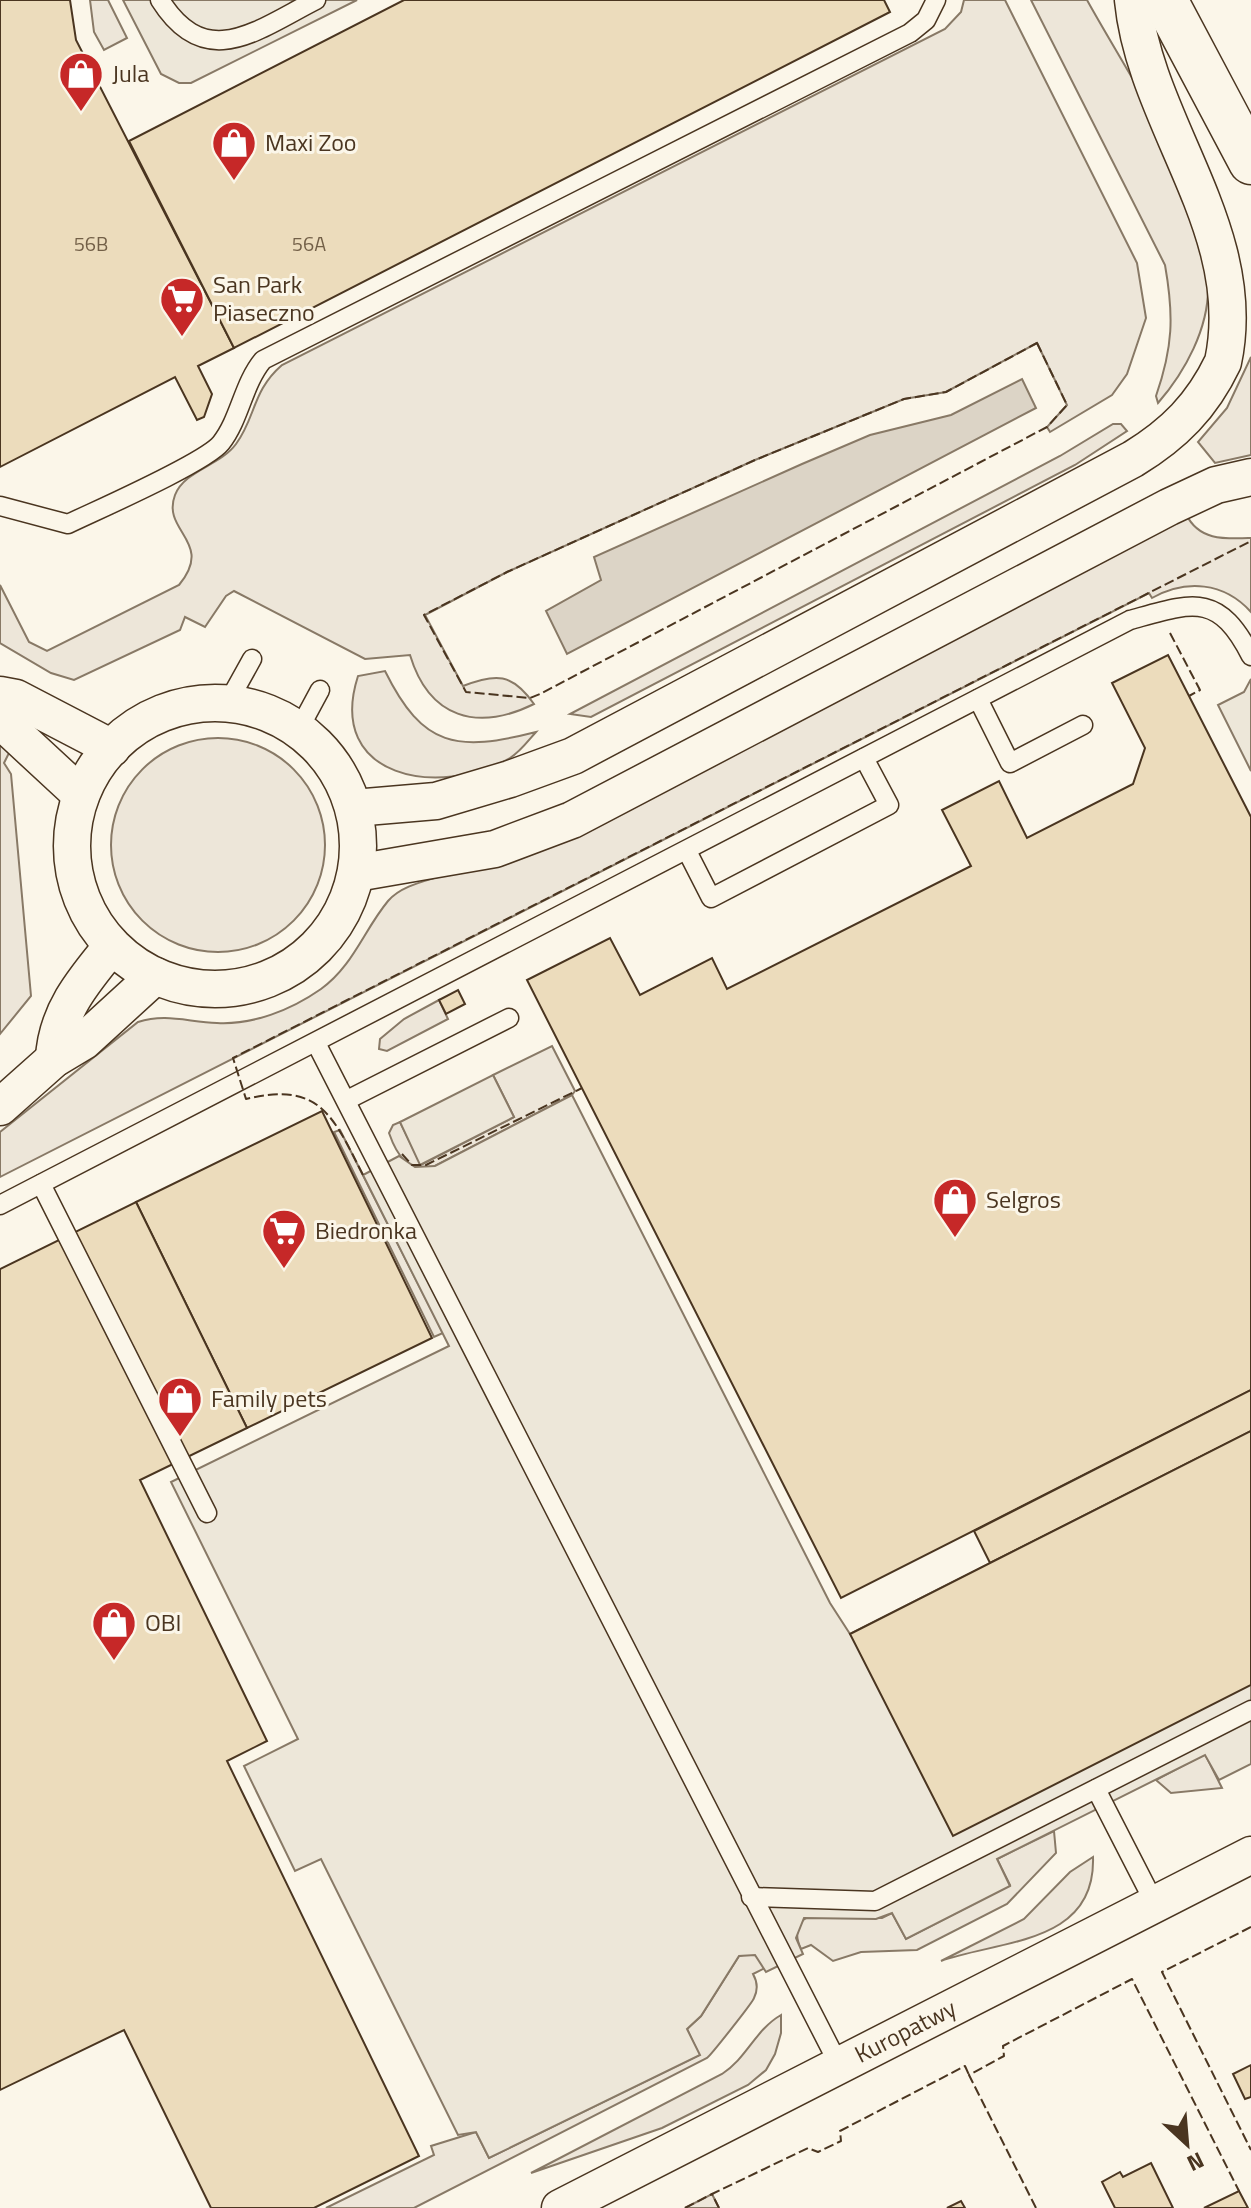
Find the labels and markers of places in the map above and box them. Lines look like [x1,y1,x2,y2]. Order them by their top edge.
shop icon: Jula [57,50,105,113]
place label: Jula [112,55,149,91]
shop icon: Maxi Zoo [210,119,258,182]
place label: Maxi Zoo [265,124,357,160]
place label: San Park Piaseczno [213,266,315,330]
supermarket icon: San Park Piaseczno [158,275,206,338]
shop icon: Selgros [931,1176,979,1239]
place label: Selgros [986,1181,1061,1217]
supermarket icon: Biedronka [260,1207,308,1270]
place label: Biedronka [315,1212,417,1248]
shop icon: Family pets [156,1375,204,1438]
place label: Family pets [211,1380,327,1416]
shop icon: OBI [90,1599,138,1662]
place label: OBI [145,1604,182,1640]

